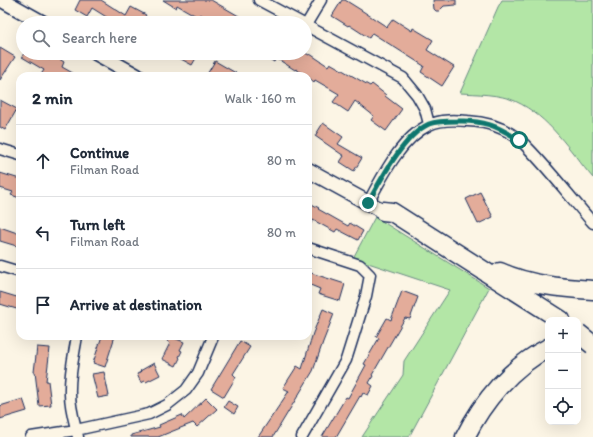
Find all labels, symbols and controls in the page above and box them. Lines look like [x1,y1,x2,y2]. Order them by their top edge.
search box [16,16,312,60]
icon: search [30,27,52,49]
text: Search here [62,29,137,47]
text: 2 min [32,88,72,108]
text: Walk · 160 m [225,91,296,106]
route start [510,131,528,149]
text: Continue [70,144,129,162]
icon: ahead [32,150,54,172]
text: 80 m [267,153,296,168]
text: Filman Road [70,162,139,177]
route end [359,194,377,212]
text: Turn left [70,216,125,234]
icon: left [32,222,54,244]
text: 80 m [267,225,296,240]
text: Filman Road [70,234,139,249]
icon: arrive [32,294,54,316]
text: Arrive at destination [70,296,202,314]
map controls [545,317,581,425]
button: + [545,317,581,353]
button: − [545,353,581,389]
button: locate [545,389,581,425]

